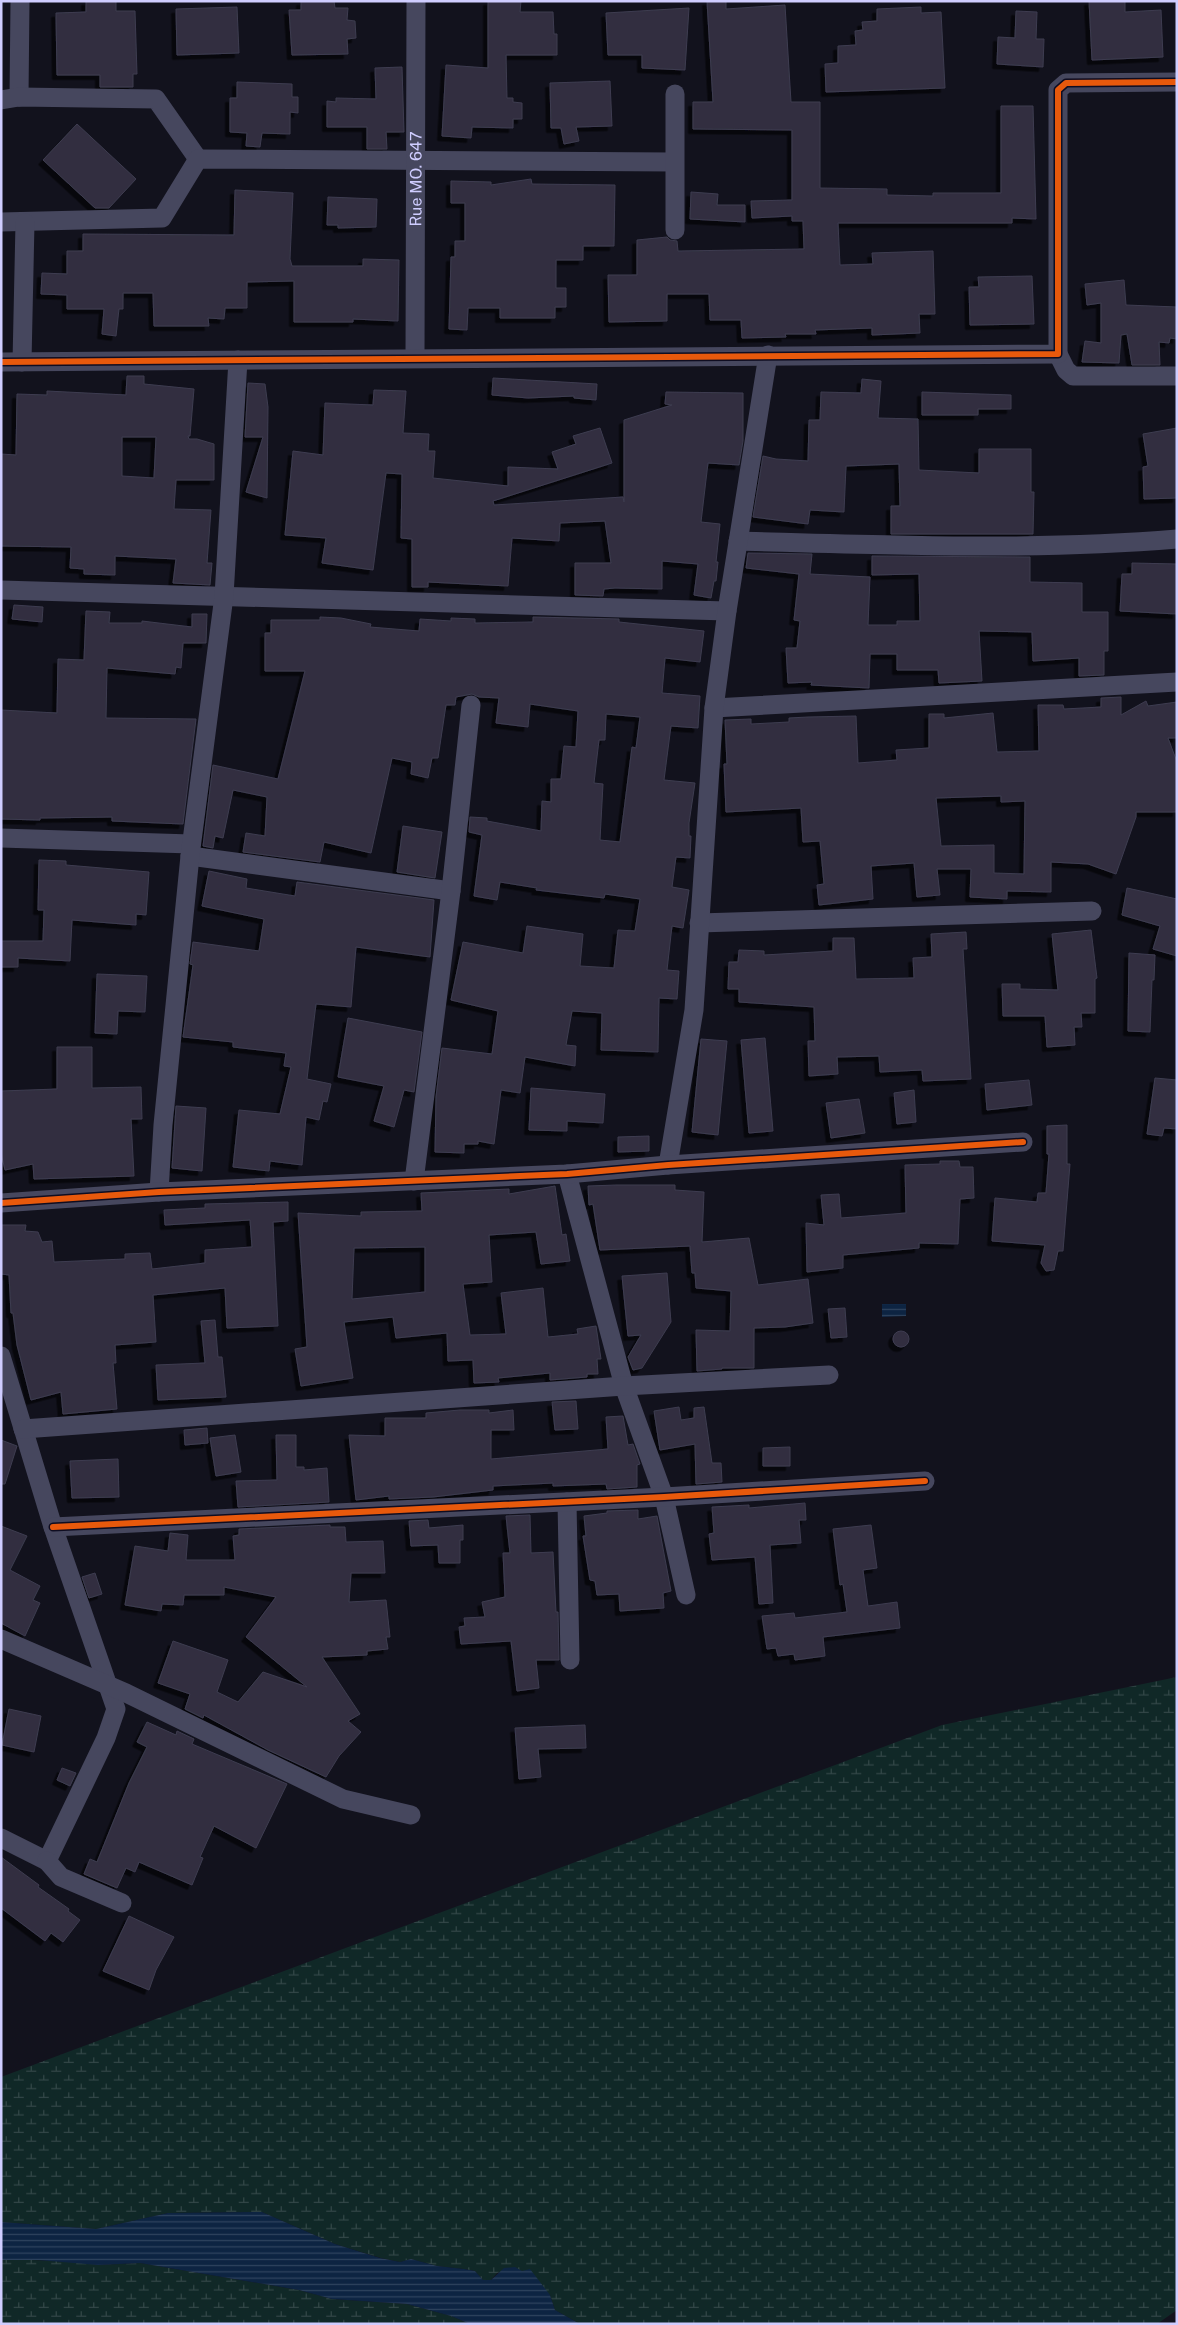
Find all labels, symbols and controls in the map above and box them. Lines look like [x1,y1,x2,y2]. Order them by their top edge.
street label: Rue MO. 647 [406,131,426,227]

